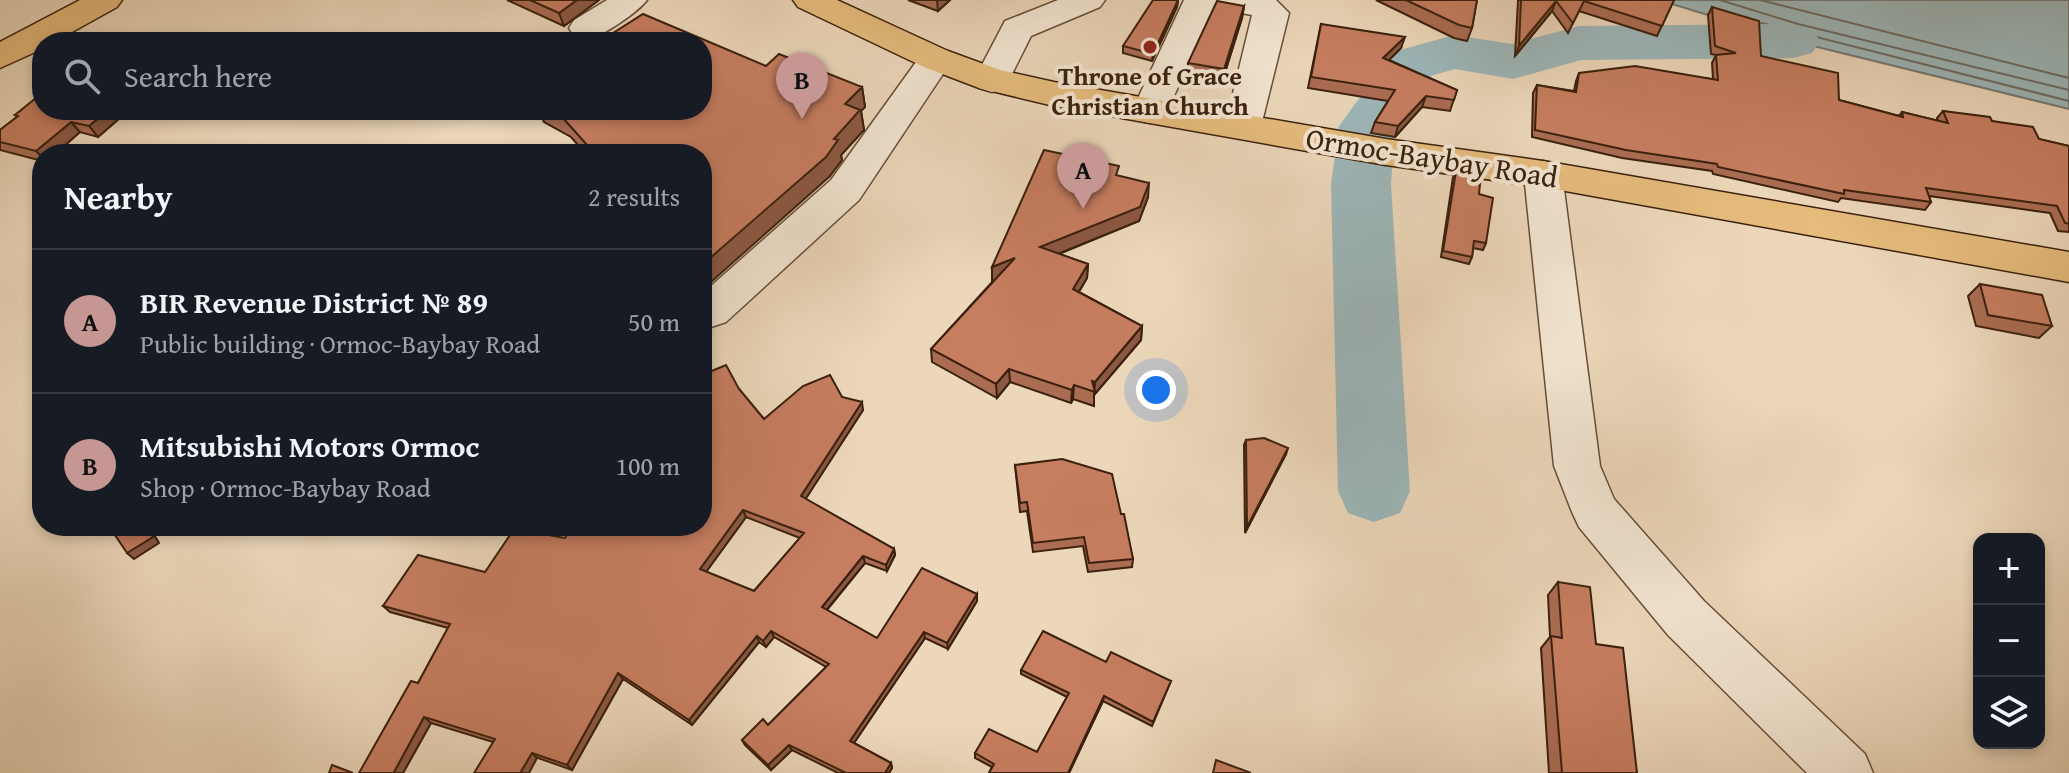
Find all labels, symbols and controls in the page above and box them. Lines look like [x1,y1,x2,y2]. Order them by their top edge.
search box [32,32,712,120]
marker: Throne of Grace Christian Church [1141,38,1159,56]
pin: B [776,53,828,119]
icon: search [60,54,104,98]
text: Search here [124,54,272,98]
place label: Throne of Grace Christian Church [1051,56,1249,125]
street label: Ormoc-Baybay Road [1303,115,1561,199]
pin: A [1057,143,1109,209]
text: Nearby [64,172,173,221]
text: 2 results [588,177,680,216]
text: BIR Revenue District № 89 [140,280,488,324]
text: A [82,302,98,341]
text: 50 m [628,302,680,341]
text: Public building · Ormoc-Baybay Road [140,324,540,363]
your location [1136,370,1176,410]
text: Mitsubishi Motors Ormoc [140,424,479,468]
text: B [82,446,98,485]
text: 100 m [615,446,680,485]
text: Shop · Ormoc-Baybay Road [140,468,431,507]
map controls [1973,533,2045,749]
button: + [1973,533,2045,605]
button: − [1973,605,2045,677]
button: layers [1973,677,2045,749]

